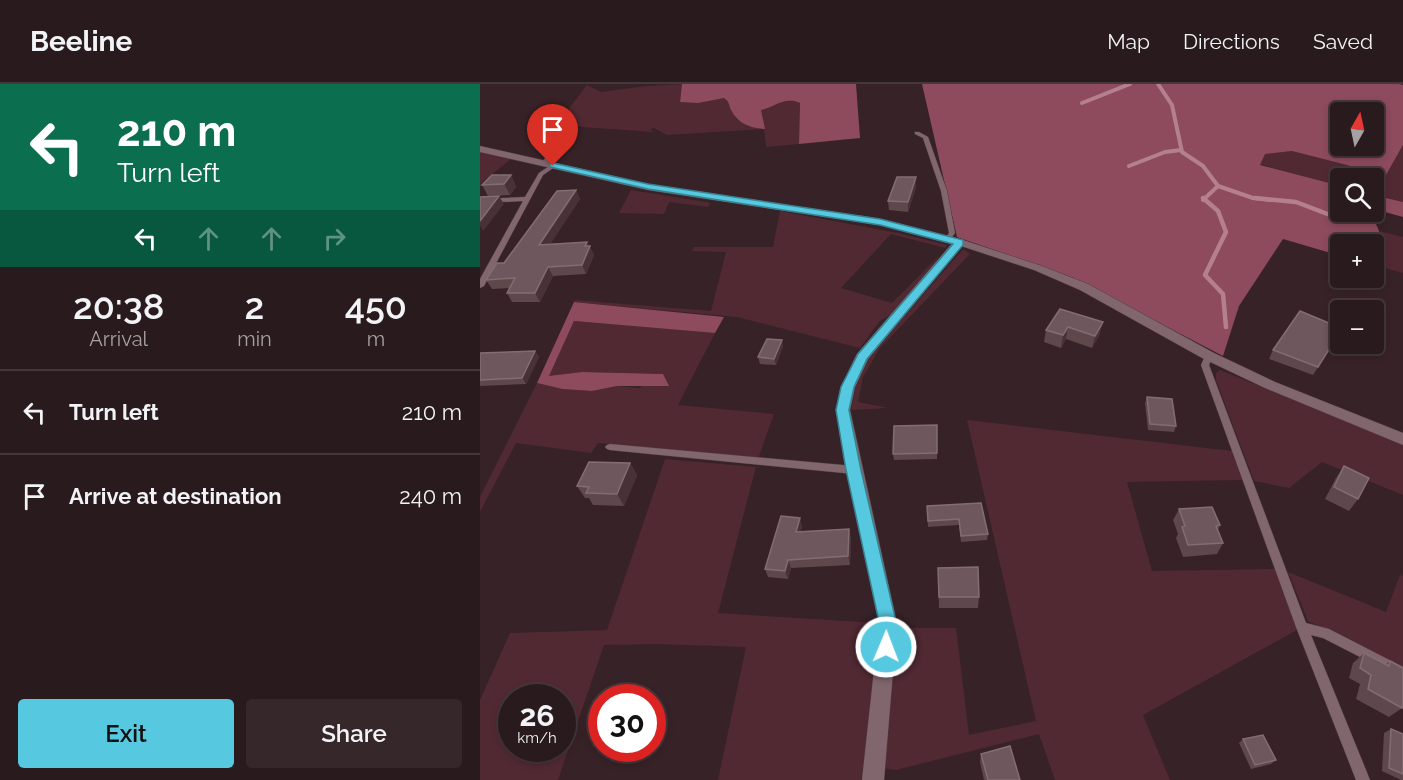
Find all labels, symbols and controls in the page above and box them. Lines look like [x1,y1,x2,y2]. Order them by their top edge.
text: Beeline [30,25,132,58]
text: Map [1107,29,1150,54]
text: Directions [1183,29,1280,54]
text: Saved [1313,29,1373,54]
north arrow [1330,102,1384,156]
map controls [1330,102,1384,354]
pin [527,104,578,166]
text: 210 m [117,107,236,156]
icon: left [18,108,96,186]
icon: arrive [536,113,569,146]
text: Turn left [117,157,220,188]
button: search [1330,168,1384,222]
icon: left [129,222,162,255]
icon: ahead [192,222,225,255]
icon: ahead [255,222,288,255]
icon: right [318,222,351,255]
button: + [1330,234,1384,288]
text: 20:38 [73,285,164,327]
text: 2 [245,285,264,327]
text: 450 [345,285,407,327]
button: − [1330,300,1384,354]
text: Arrival [89,327,148,351]
text: min [237,327,272,351]
text: m [367,327,385,351]
icon: left [18,396,51,429]
text: Turn left [69,399,159,425]
text: 210 m [402,399,462,425]
icon: arrive [18,480,51,513]
text: Arrive at destination [69,483,282,509]
text: 240 m [399,483,462,509]
position arrow [854,615,918,679]
speed limit sign: 30 [588,684,666,762]
text: 26 [519,698,555,733]
button: Exit [18,699,234,768]
button: Share [246,699,462,768]
text: km/h [517,729,557,747]

